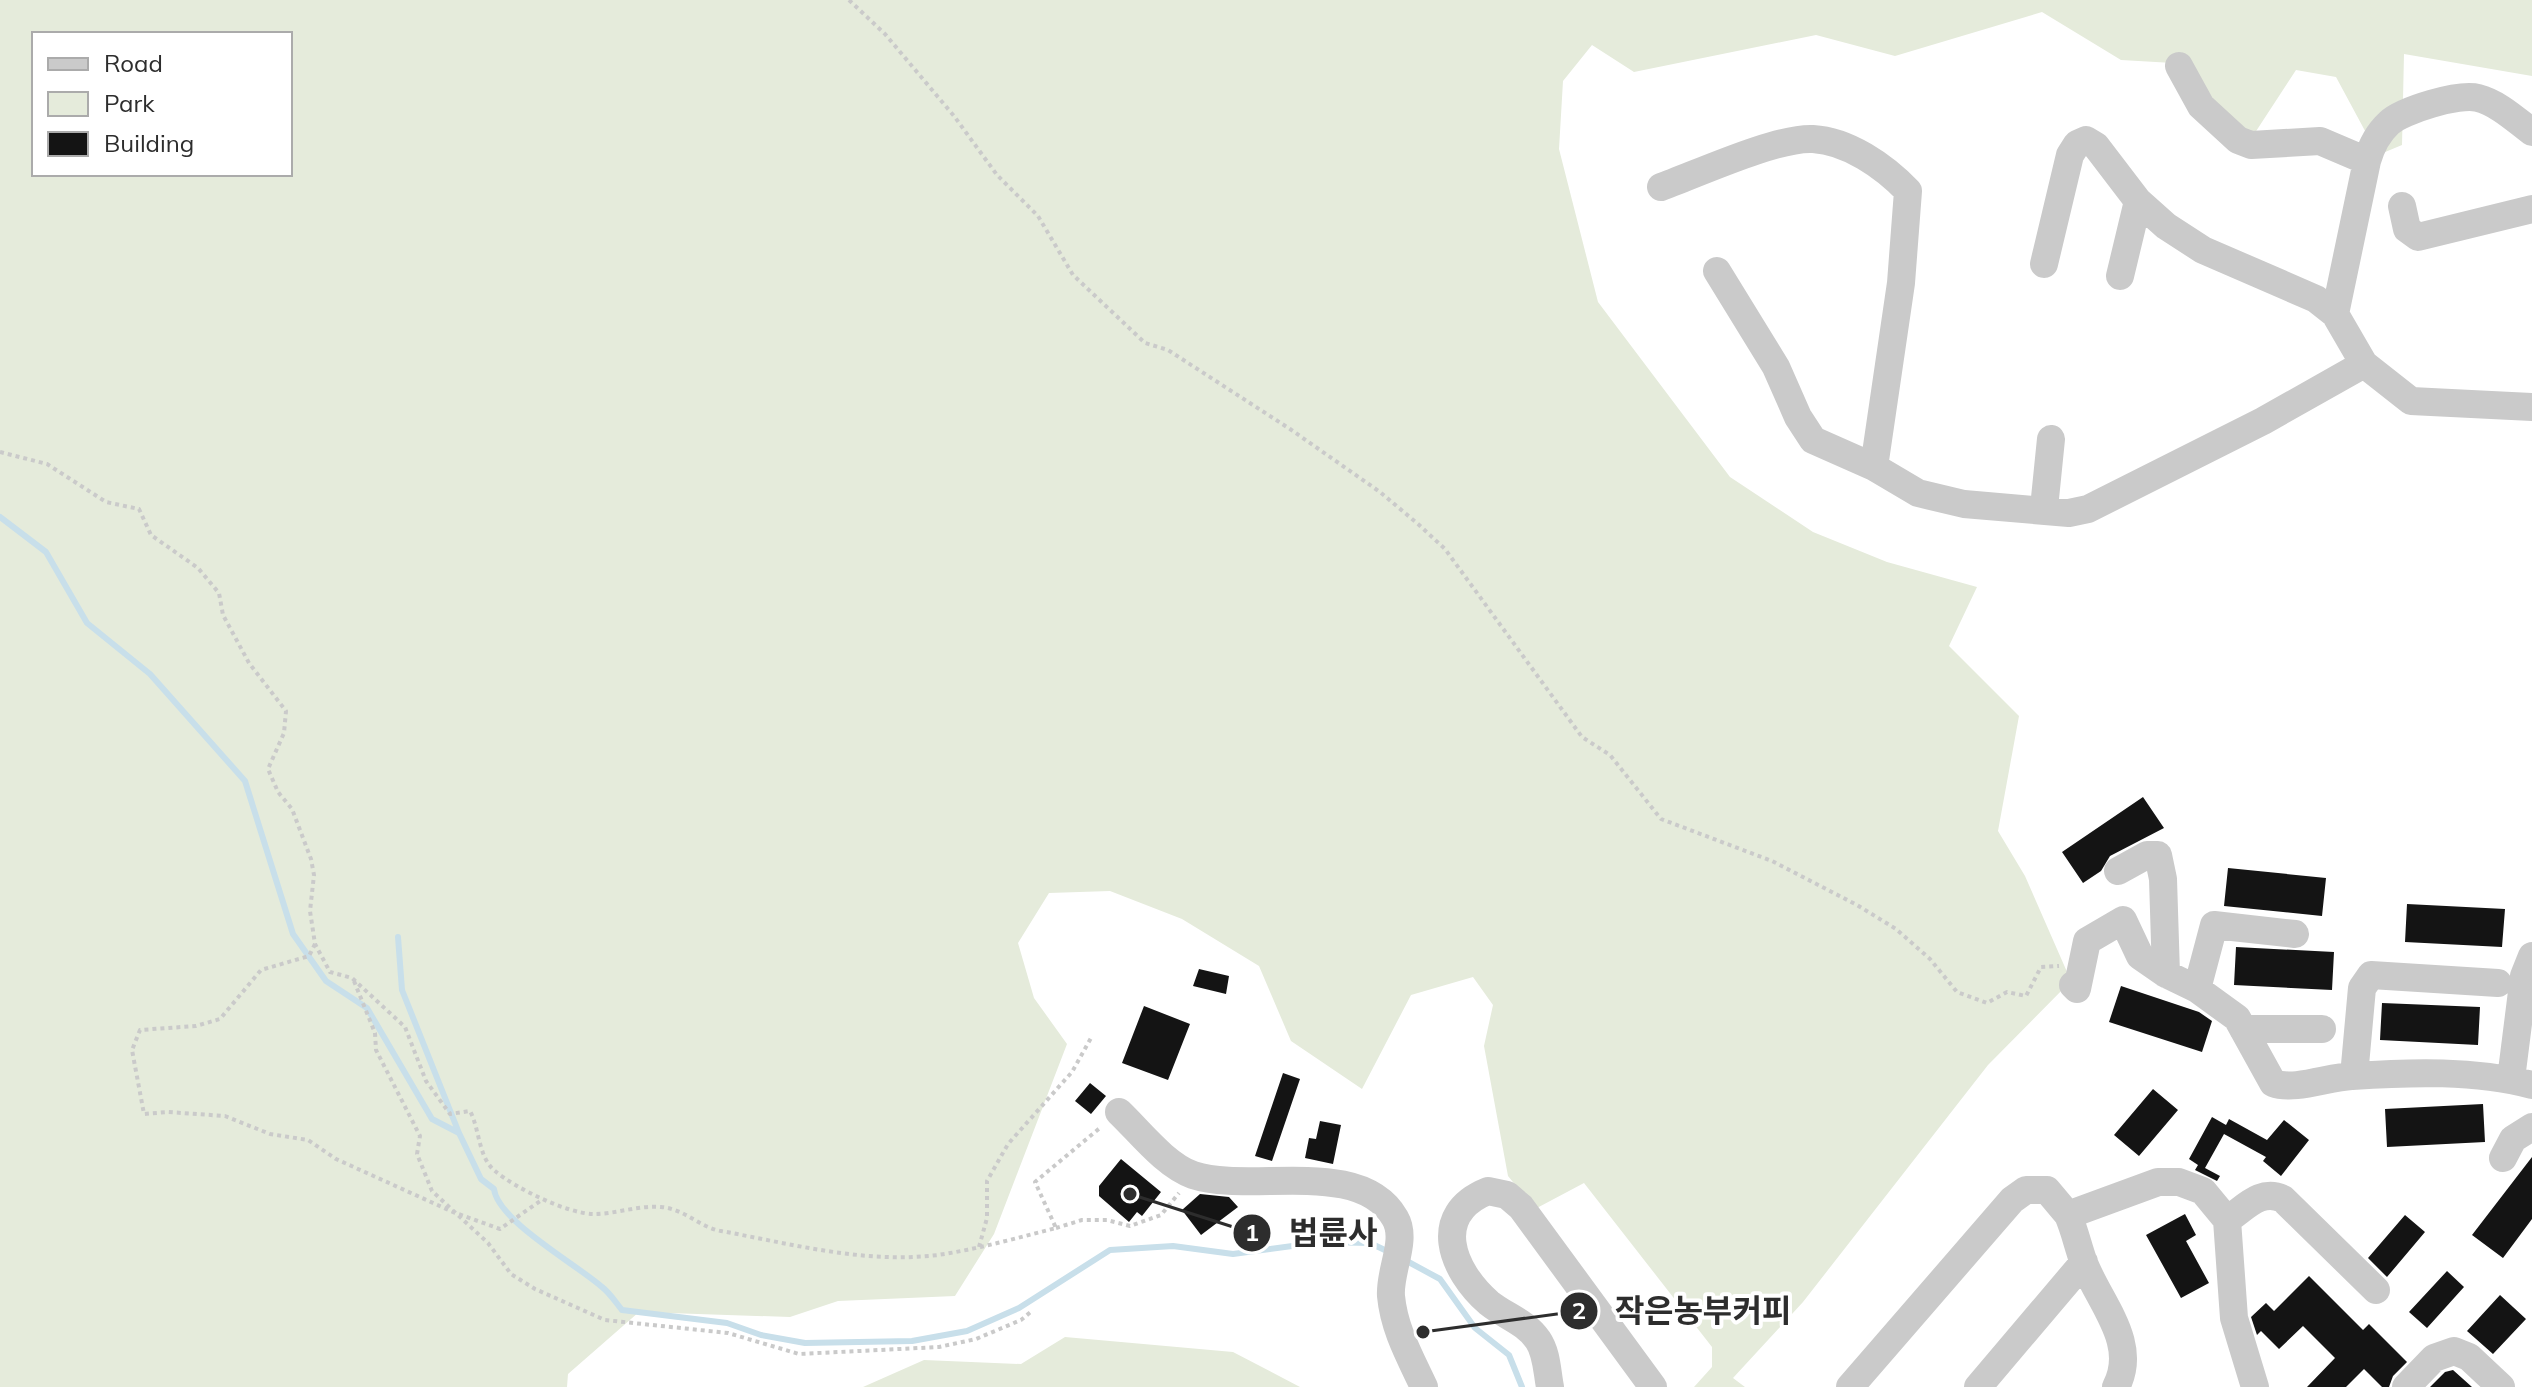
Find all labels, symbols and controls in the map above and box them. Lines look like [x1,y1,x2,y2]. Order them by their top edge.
legend [32,32,292,176]
text: Road [104,48,163,78]
text: Park [104,88,155,118]
text: Building [104,128,194,158]
callout: 법륜사 [1232,1205,1393,1261]
text: 법륜사 [1289,1212,1378,1252]
text: 1 [1245,1217,1259,1247]
callout: 작은농부커피 [1559,1283,1807,1339]
text: 작은농부커피 [1615,1290,1791,1330]
text: 2 [1572,1295,1586,1325]

